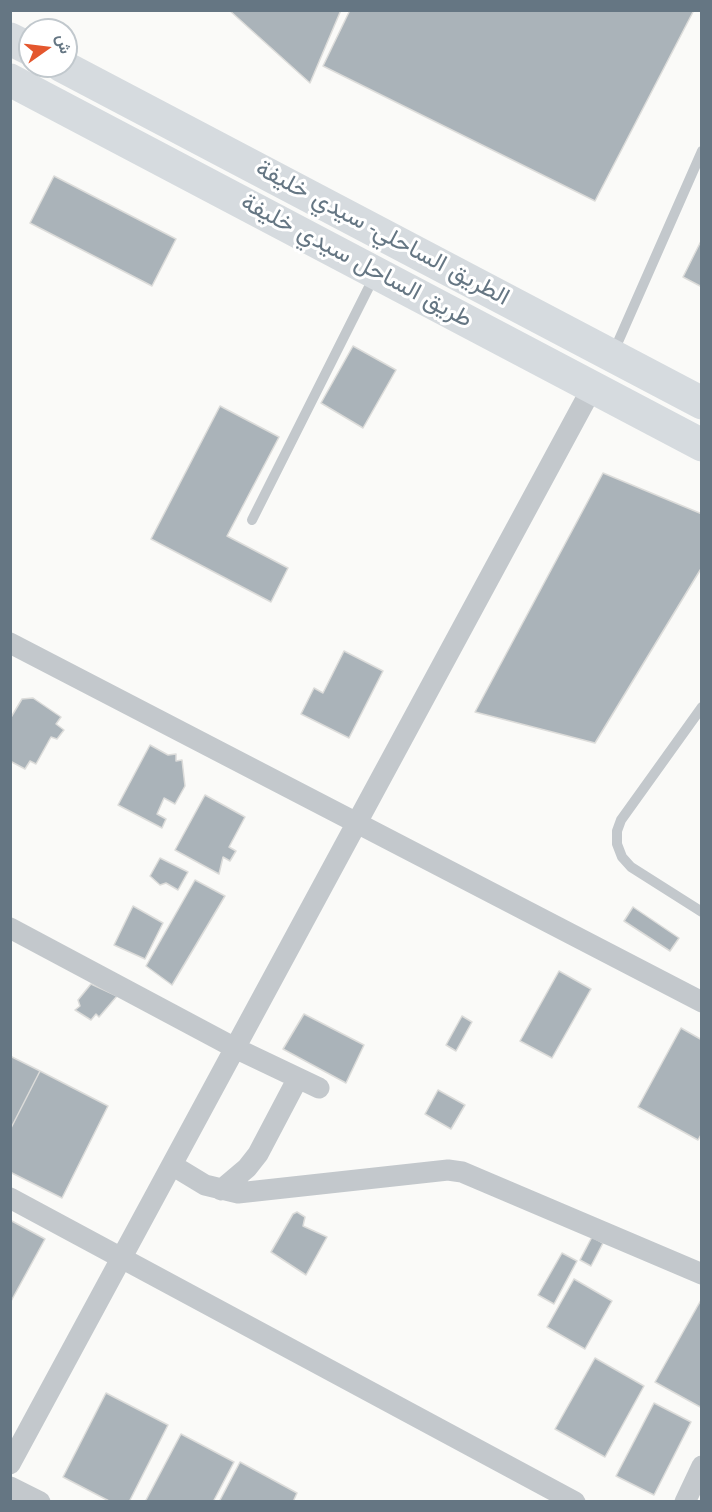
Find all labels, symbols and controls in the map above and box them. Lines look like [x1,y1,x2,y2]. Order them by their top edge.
north arrow [18,18,78,78]
text: ش [51,32,77,56]
street label: الطريق الساحلي- سيدي خليفة [250,155,514,313]
street label: طريق الساحل سيدي خليفة [235,189,477,335]

